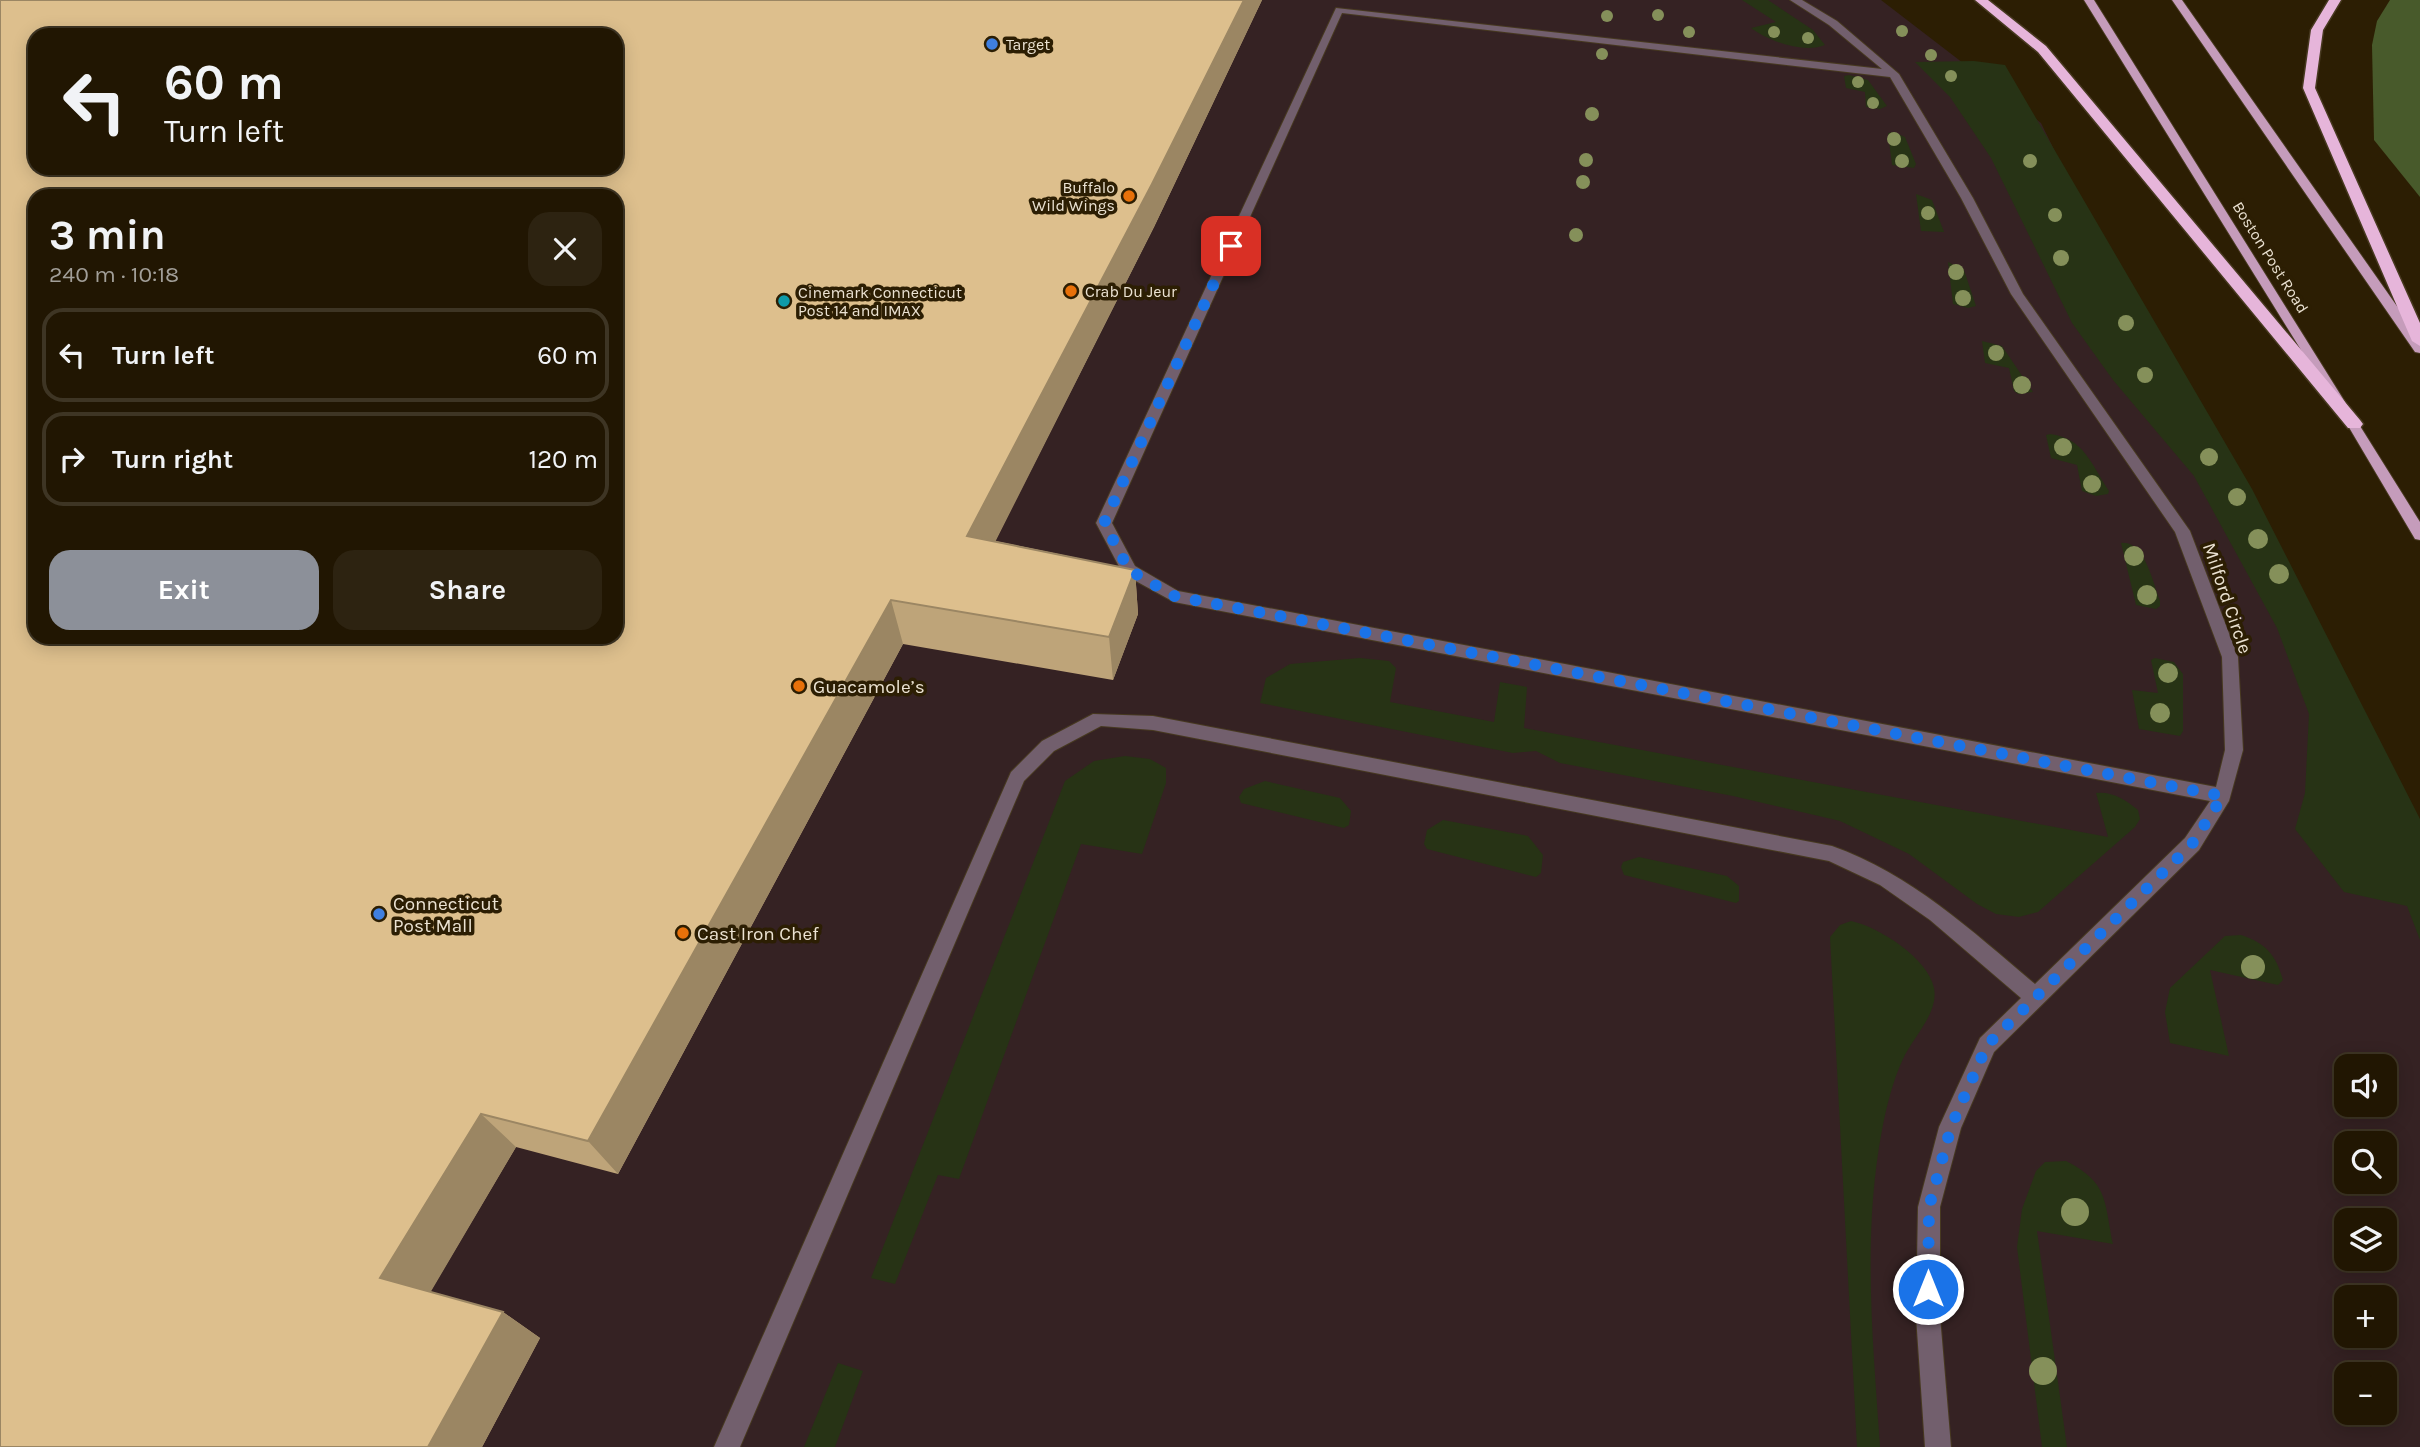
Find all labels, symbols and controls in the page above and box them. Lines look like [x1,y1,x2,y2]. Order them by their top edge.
place label: Target [1006,35,1050,54]
marker: Target [984,36,1000,52]
text: 60 m [164,54,284,111]
icon: left [49,56,140,147]
text: Turn left [164,113,284,150]
place label: Buffalo Wild Wings [1032,178,1115,215]
marker: Buffalo Wild Wings [1121,188,1137,204]
street label: Boston Post Road [2229,198,2313,317]
text: 3 min [49,210,166,260]
button: close [528,212,602,286]
pin [1201,216,1261,276]
icon: arrive [1212,227,1250,265]
text: 240 m · 10:18 [49,261,179,288]
place label: Crab Du Jeur [1085,282,1177,301]
place label: Cinemark Connecticut Post 14 and IMAX [798,283,962,320]
marker: Crab Du Jeur [1063,283,1079,299]
marker: Cinemark Connecticut Post 14 and IMAX [776,293,792,309]
icon: left [53,336,91,374]
text: Turn left [112,340,214,371]
text: 60 m [537,340,598,371]
icon: right [53,440,91,478]
text: Turn right [112,444,233,475]
text: 120 m [528,444,598,475]
street label: Milford Circle [2198,540,2256,657]
button: Exit [49,550,319,630]
button: Share [333,550,602,630]
place label: Guacamole’s [813,676,925,698]
marker: Guacamole’s [791,678,807,694]
place label: Connecticut Post Mall [393,893,499,937]
marker: Connecticut Post Mall [371,906,387,922]
place label: Cast Iron Chef [697,923,819,945]
marker: Cast Iron Chef [675,925,691,941]
map controls [2334,1054,2397,1425]
button: sound [2334,1054,2397,1117]
button: search [2334,1131,2397,1194]
button: layers [2334,1208,2397,1271]
position arrow [1891,1252,1965,1326]
button: + [2334,1285,2397,1348]
button: − [2334,1362,2397,1425]

